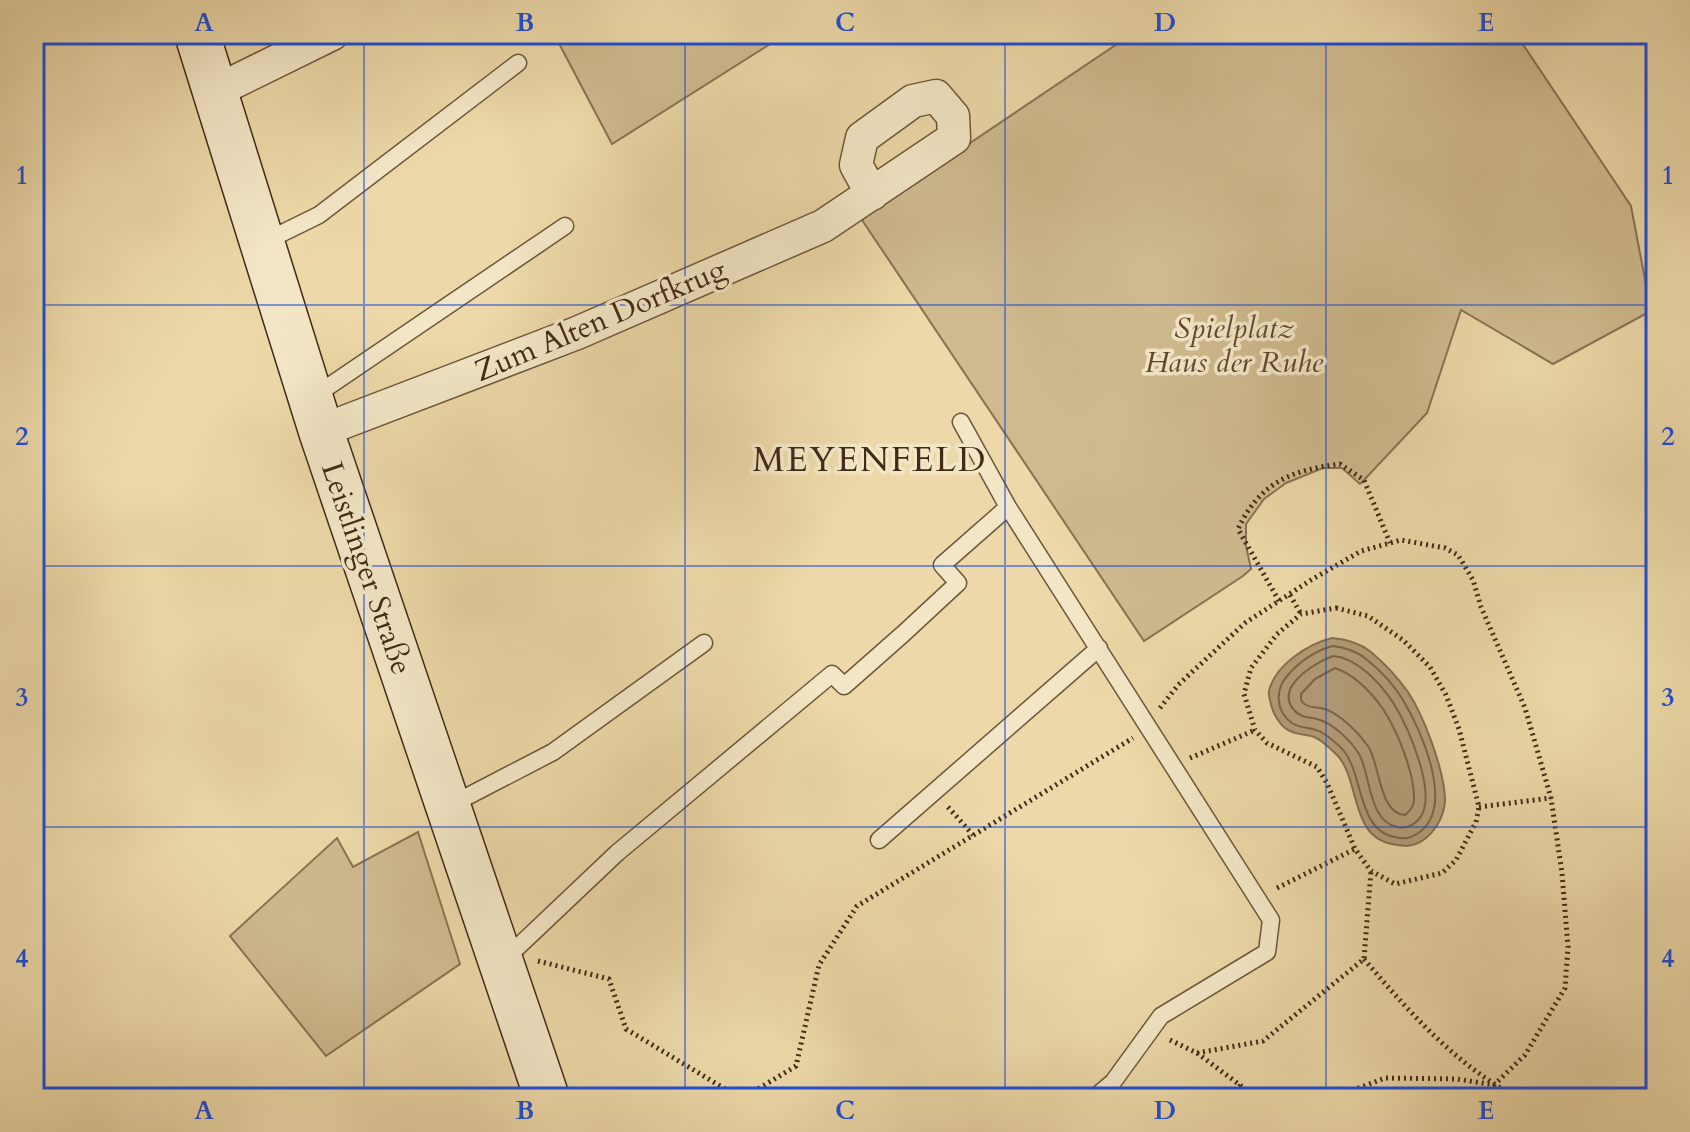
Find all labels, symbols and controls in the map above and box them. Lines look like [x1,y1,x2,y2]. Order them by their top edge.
text: A [194,5,214,40]
text: B [516,5,534,40]
text: C [835,5,855,40]
text: D [1154,5,1176,40]
text: E [1478,5,1494,40]
text: 1 [15,158,29,193]
text: 1 [1661,158,1675,193]
street label: Zum Alten Dorfkrug [468,249,732,392]
park label: Spielplatz Haus der Ruhe [1145,308,1324,383]
text: 2 [15,419,29,454]
text: 2 [1661,419,1675,454]
district label: MEYENFELD [753,437,987,483]
street label: Leistlinger Straße [311,456,422,680]
text: 3 [15,680,29,715]
text: 3 [1661,680,1675,715]
text: 4 [15,941,29,976]
text: 4 [1661,941,1675,976]
text: A [194,1093,214,1128]
text: B [516,1093,534,1128]
text: C [835,1093,855,1128]
text: D [1154,1093,1176,1128]
text: E [1478,1093,1494,1128]

